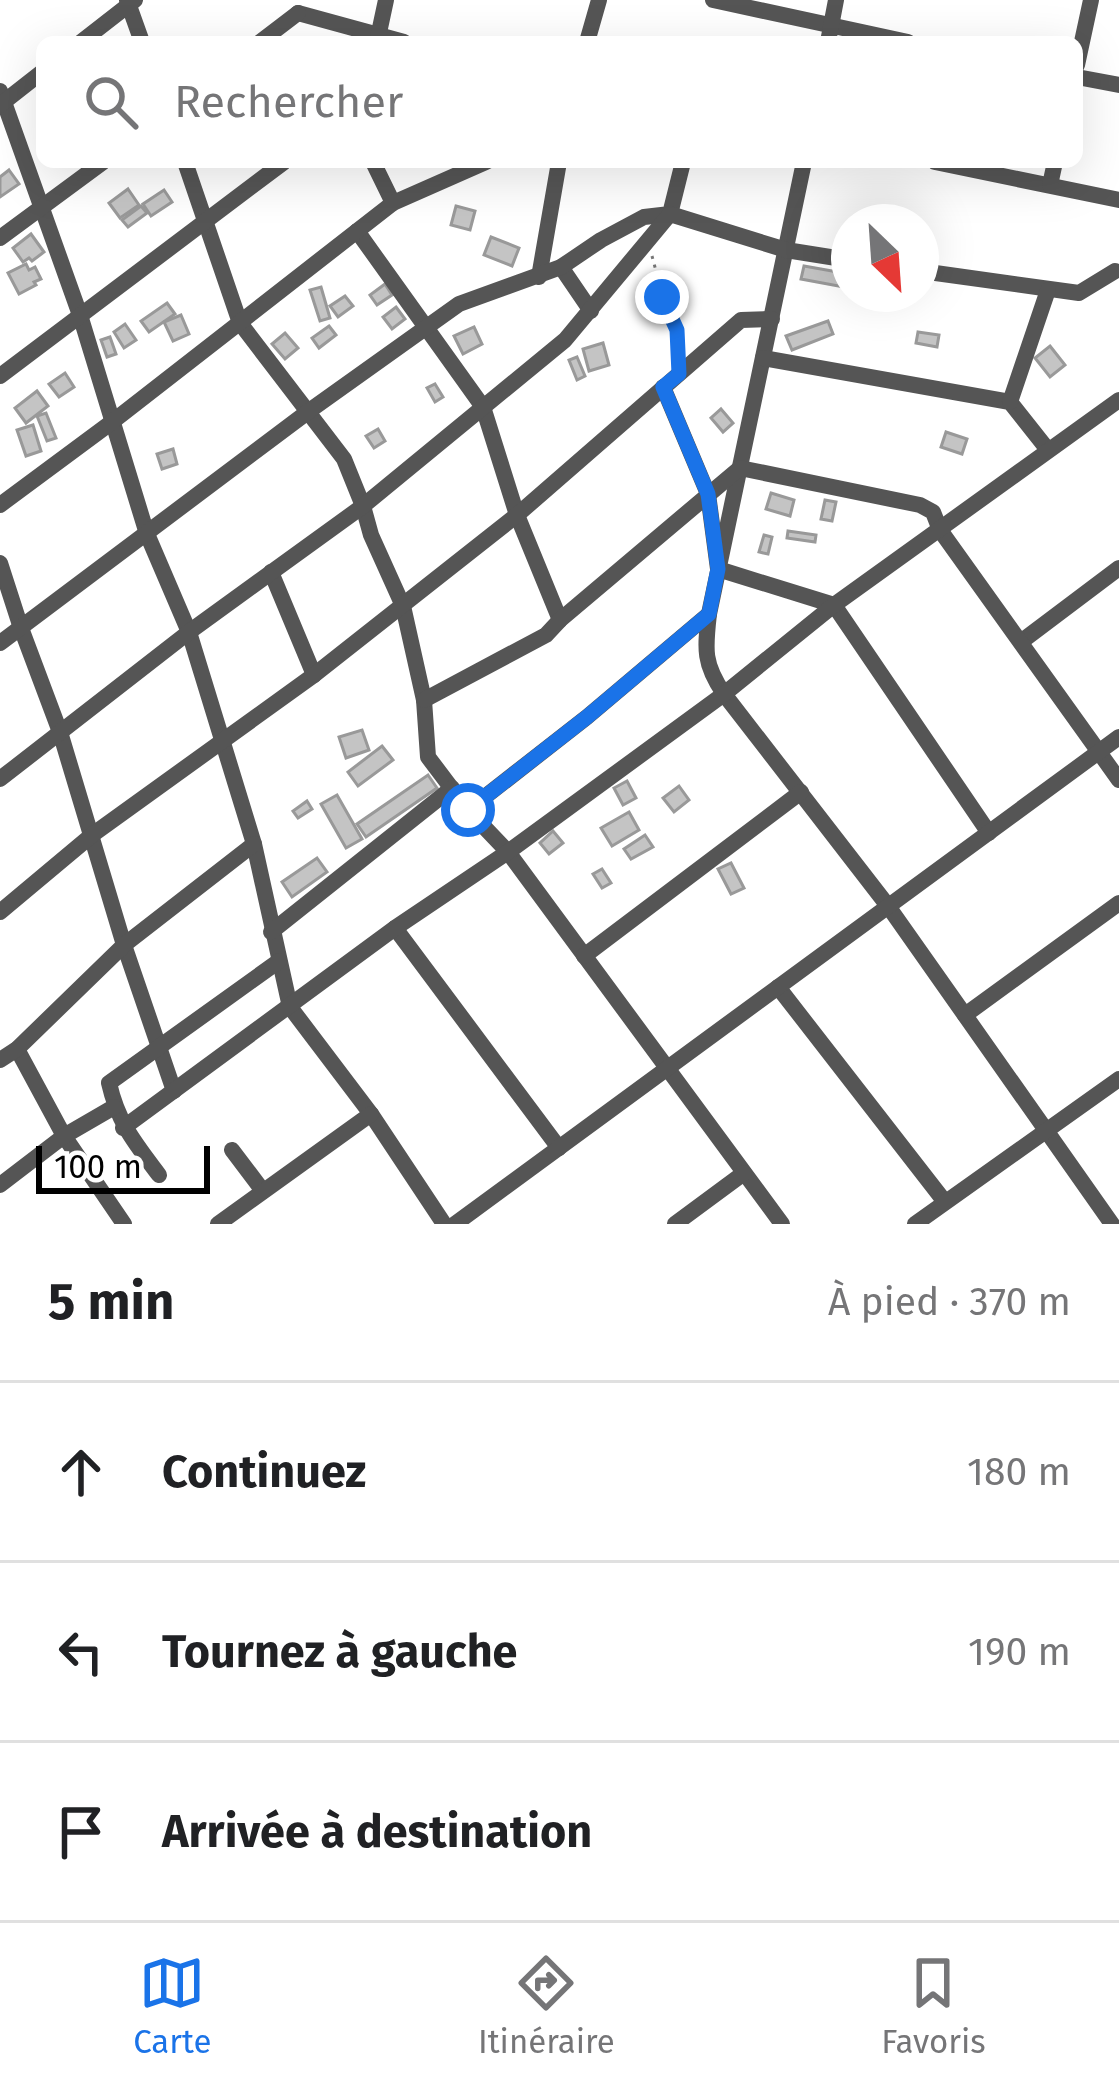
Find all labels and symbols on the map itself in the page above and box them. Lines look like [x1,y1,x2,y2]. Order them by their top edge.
north arrow [831,204,939,312]
route end [635,270,689,324]
route start [441,783,495,837]
scale bar [36,1140,210,1193]

